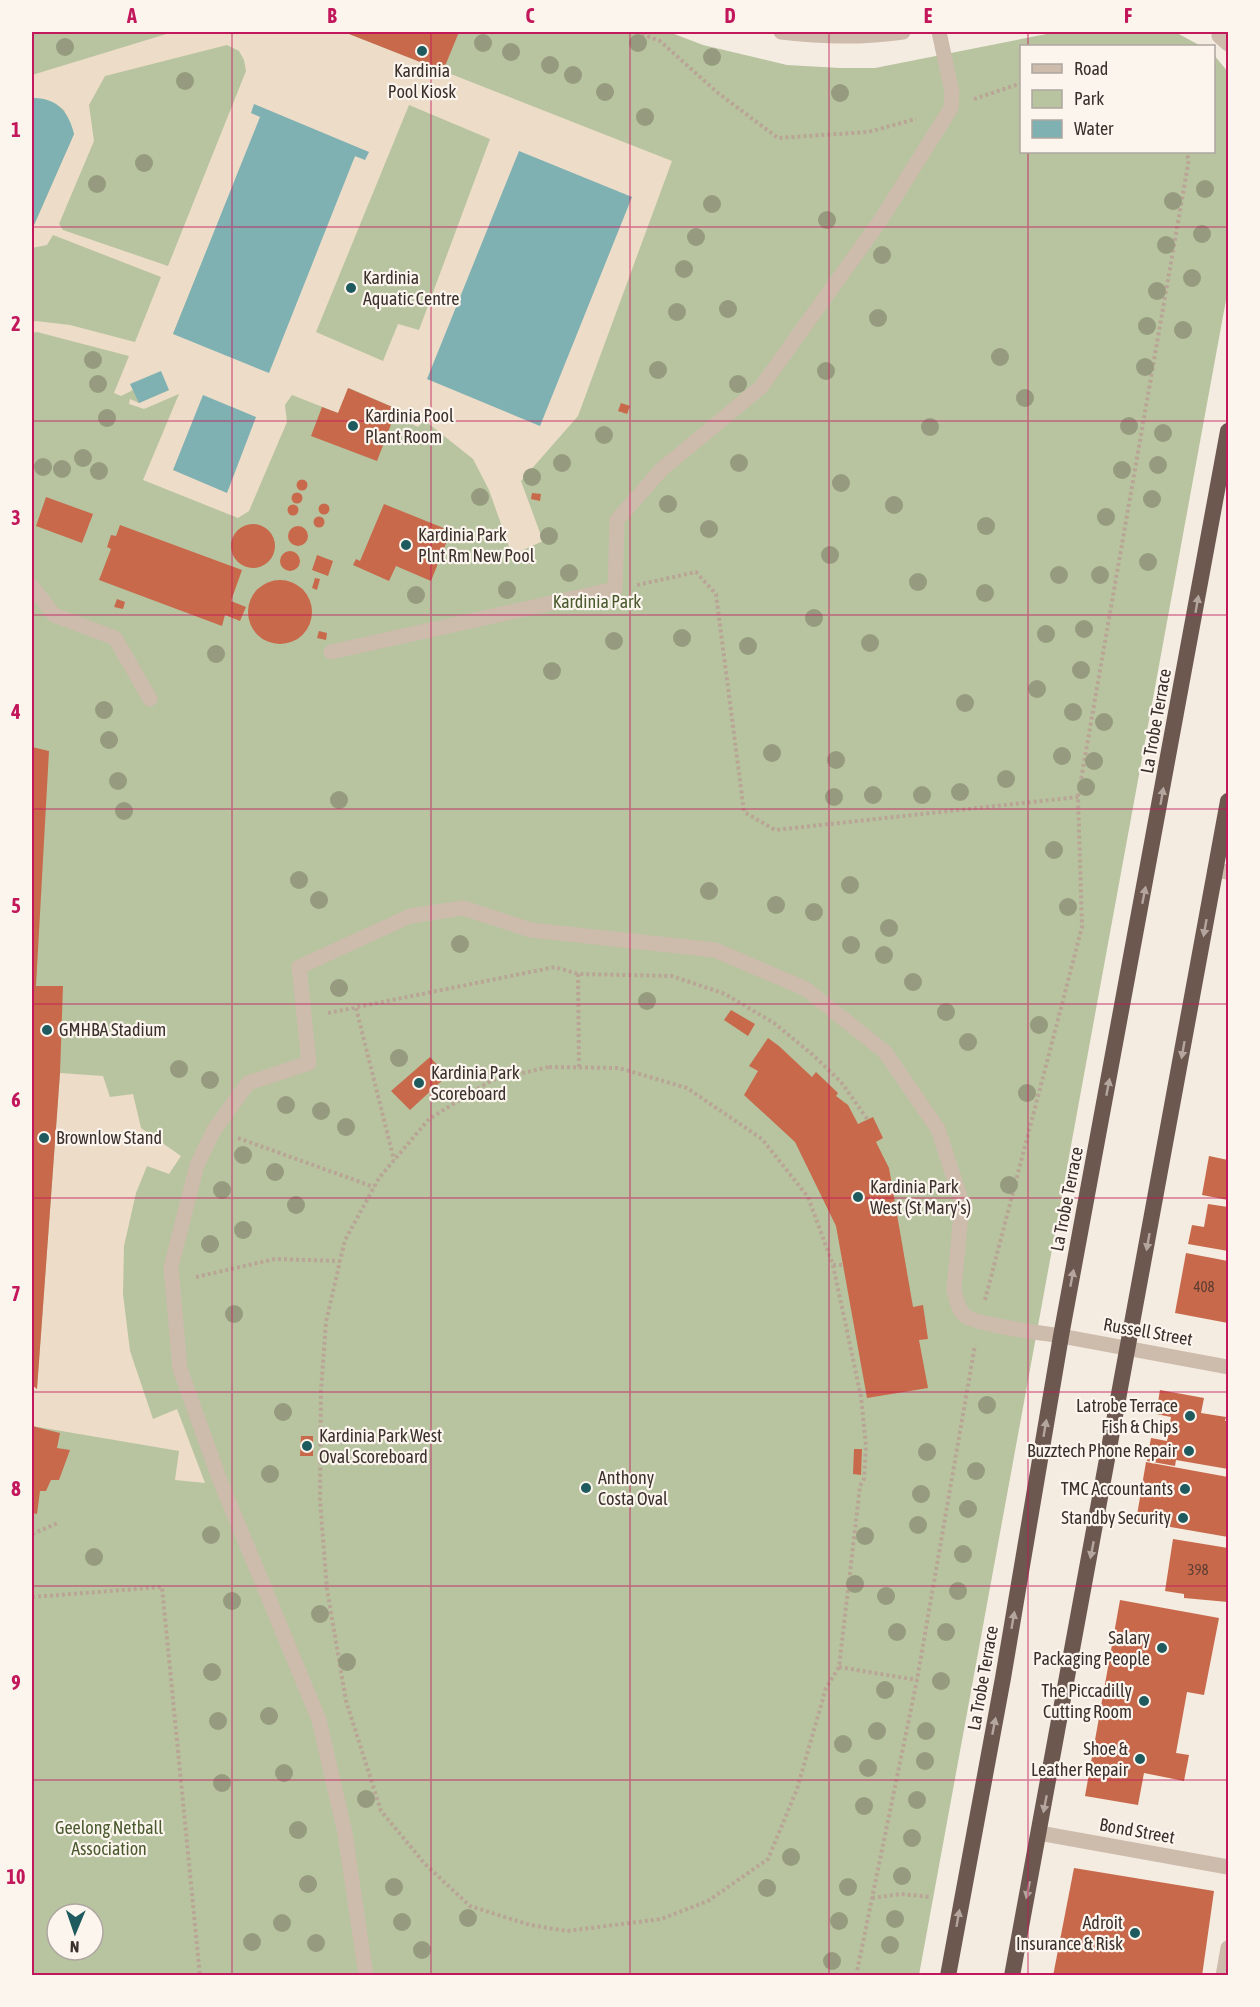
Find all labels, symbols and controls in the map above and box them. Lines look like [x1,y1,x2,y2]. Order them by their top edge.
text: A [126,4,137,27]
text: B [327,4,337,27]
text: C [526,4,535,27]
text: D [724,4,736,27]
text: E [924,4,933,27]
text: F [1124,4,1132,27]
marker: Kardinia Pool Kiosk [415,44,429,58]
legend [1020,45,1215,153]
text: Road [1074,58,1108,79]
place label: Kardinia Pool Kiosk [388,60,456,102]
text: Park [1074,88,1104,109]
text: 1 [11,118,21,141]
text: Water [1074,118,1114,139]
place label: Kardinia Aquatic Centre [363,267,460,309]
marker: Kardinia Aquatic Centre [344,281,358,295]
text: 2 [11,312,21,335]
place label: Kardinia Pool Plant Room [365,405,454,447]
marker: Kardinia Pool Plant Room [346,419,360,433]
text: 3 [11,506,21,529]
place label: Kardinia Park Plnt Rm New Pool [418,524,535,566]
marker: Kardinia Park Plnt Rm New Pool [399,538,413,552]
park label: Kardinia Park [553,591,641,612]
one-way arrow [1193,594,1202,613]
street label: La Trobe Terrace [1136,667,1175,775]
text: 4 [10,700,21,723]
one-way arrow [1158,786,1167,805]
one-way arrow [1140,885,1149,904]
text: 5 [11,894,21,917]
one-way arrow [1200,919,1209,938]
place label: GMHBA Stadium [59,1019,166,1040]
marker: GMHBA Stadium [40,1023,54,1037]
one-way arrow [1178,1041,1187,1060]
place label: Kardinia Park Scoreboard [431,1062,520,1104]
marker: Kardinia Park Scoreboard [412,1076,426,1090]
one-way arrow [1104,1077,1113,1096]
text: 6 [11,1088,21,1111]
place label: Brownlow Stand [56,1127,162,1148]
marker: Brownlow Stand [37,1131,51,1145]
street label: La Trobe Terrace [1046,1145,1087,1253]
place label: Kardinia Park West (St Mary's) [870,1176,971,1218]
marker: Kardinia Park West (St Mary's) [851,1190,865,1204]
one-way arrow [1143,1233,1152,1252]
one-way arrow [1068,1269,1077,1288]
house number: 408 [1193,1278,1215,1295]
text: 7 [11,1282,21,1305]
street label: Russell Street [1102,1313,1194,1350]
place label: Latrobe Terrace Fish & Chips [1076,1395,1178,1437]
marker: Latrobe Terrace Fish & Chips [1183,1409,1197,1423]
one-way arrow [1041,1418,1050,1437]
place label: Kardinia Park West Oval Scoreboard [319,1425,442,1467]
marker: Kardinia Park West Oval Scoreboard [300,1439,314,1453]
place label: Buzztech Phone Repair [1027,1440,1178,1461]
marker: Buzztech Phone Repair [1182,1444,1196,1458]
place label: Anthony Costa Oval [598,1467,668,1509]
text: 8 [11,1477,21,1500]
place label: TMC Accountants [1061,1478,1173,1499]
marker: Anthony Costa Oval [579,1481,593,1495]
marker: TMC Accountants [1178,1482,1192,1496]
place label: Standby Security [1061,1507,1171,1528]
marker: Standby Security [1176,1511,1190,1525]
one-way arrow [1087,1541,1096,1560]
house number: 398 [1187,1561,1209,1578]
one-way arrow [1009,1610,1018,1629]
street label: La Trobe Terrace [963,1624,1002,1732]
place label: Salary Packaging People [1033,1627,1150,1669]
marker: Salary Packaging People [1155,1641,1169,1655]
text: 9 [11,1671,21,1694]
place label: The Piccadilly Cutting Room [1041,1680,1132,1722]
marker: The Piccadilly Cutting Room [1137,1694,1151,1708]
one-way arrow [990,1717,999,1736]
place label: Shoe & Leather Repair [1031,1738,1129,1780]
marker: Shoe & Leather Repair [1133,1752,1147,1766]
one-way arrow [1040,1794,1049,1813]
street label: Bond Street [1098,1814,1176,1847]
park label: Geelong Netball Association [55,1817,163,1859]
text: 10 [7,1865,25,1888]
one-way arrow [1023,1881,1032,1900]
north arrow [45,1902,105,1962]
one-way arrow [954,1908,963,1927]
place label: Adroit Insurance & Risk [1016,1912,1123,1954]
marker: Adroit Insurance & Risk [1128,1926,1142,1940]
text: N [69,1938,80,1956]

